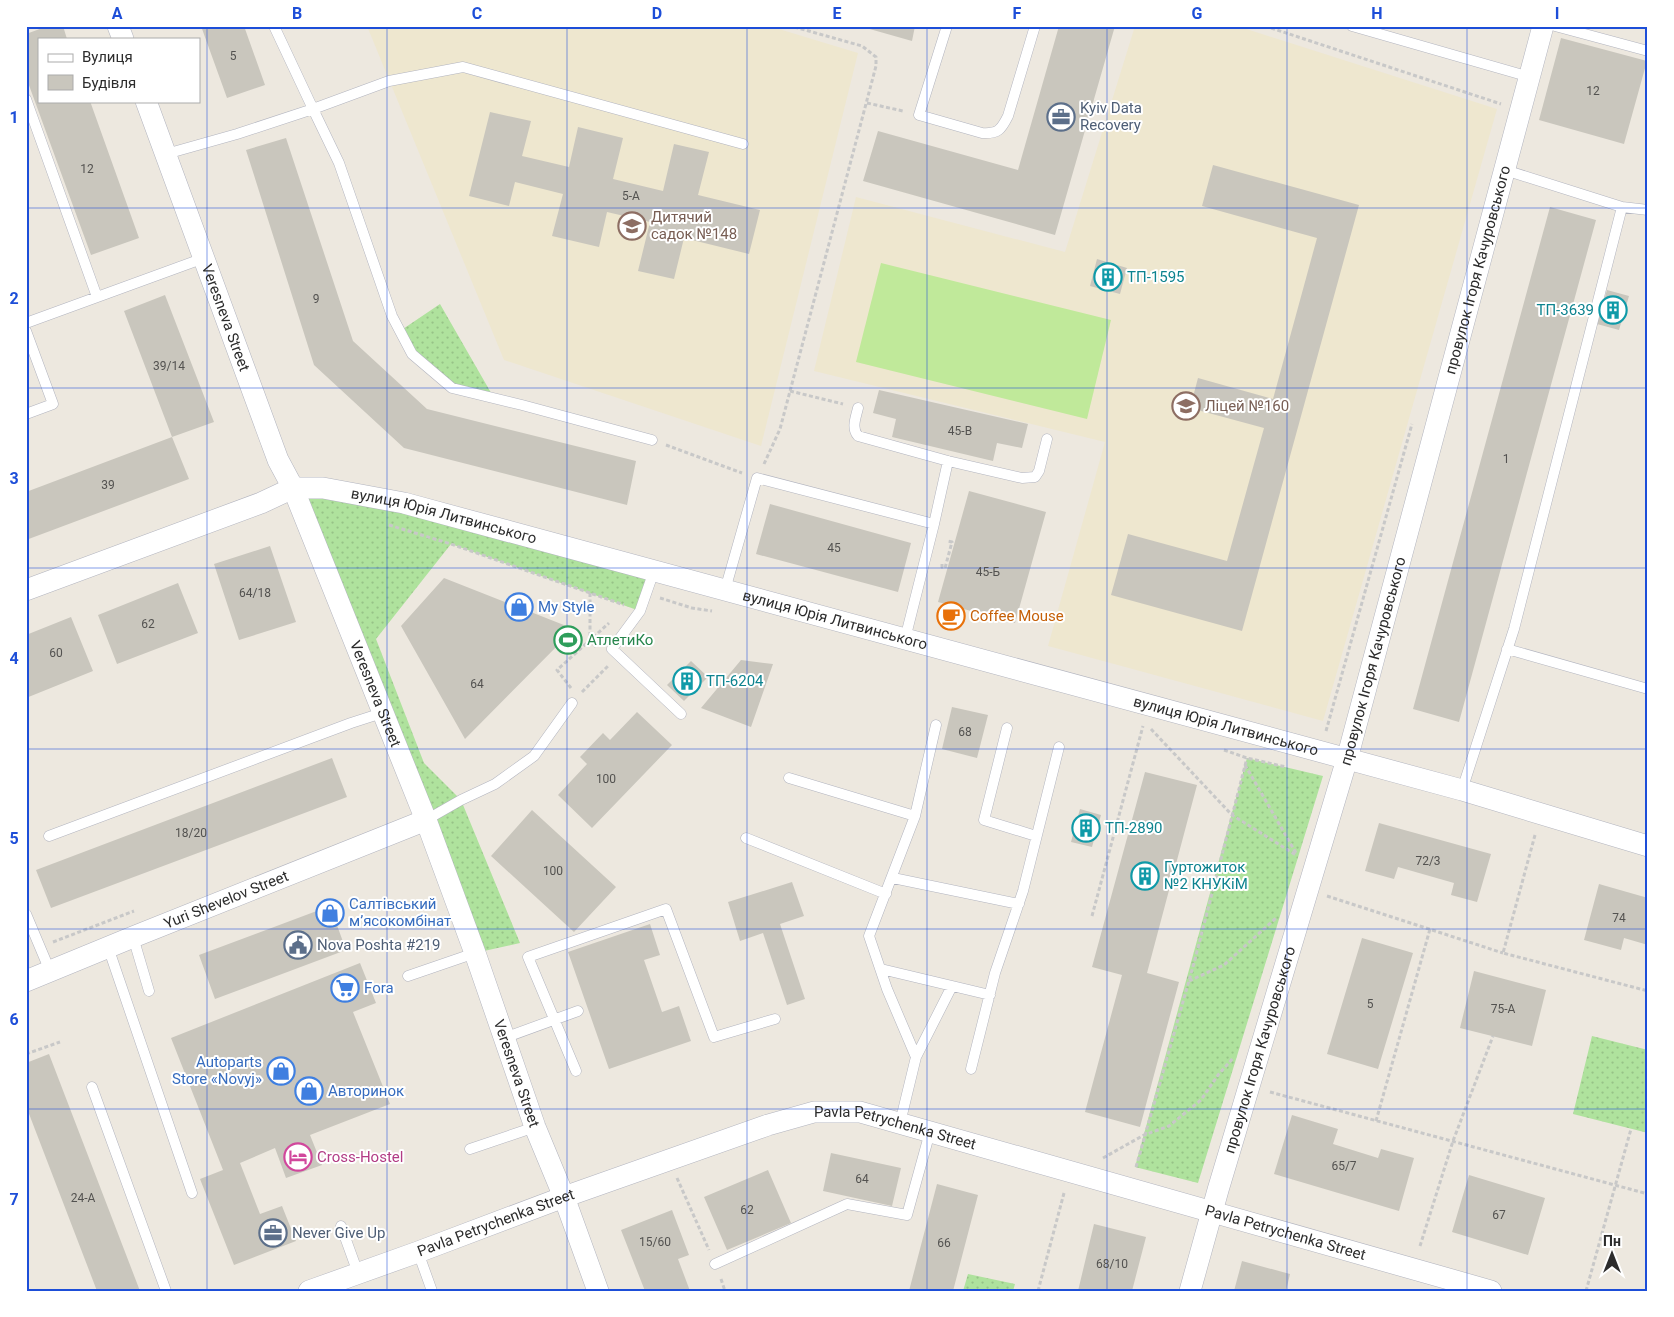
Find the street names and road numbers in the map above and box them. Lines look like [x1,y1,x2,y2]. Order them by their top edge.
street label: провулок Ігоря Качуровського [1441,164,1514,376]
street label: Veresneva Street [198,262,254,374]
street label: вулиця Юрія Литвинського [350,484,539,548]
street label: провулок Ігоря Качуровського [1337,555,1410,768]
street label: вулиця Юрія Литвинського [741,586,930,654]
street label: Veresneva Street [346,638,405,750]
street label: вулиця Юрія Литвинського [1132,692,1320,760]
street label: Yuri Shevelov Street [161,867,291,933]
street label: провулок Ігоря Качуровського [1220,944,1299,1156]
street label: Veresneva Street [490,1017,543,1130]
street label: Pavla Petrychenka Street [814,1103,978,1153]
street label: Pavla Petrychenka Street [415,1185,577,1260]
street label: Pavla Petrychenka Street [1203,1201,1368,1264]

